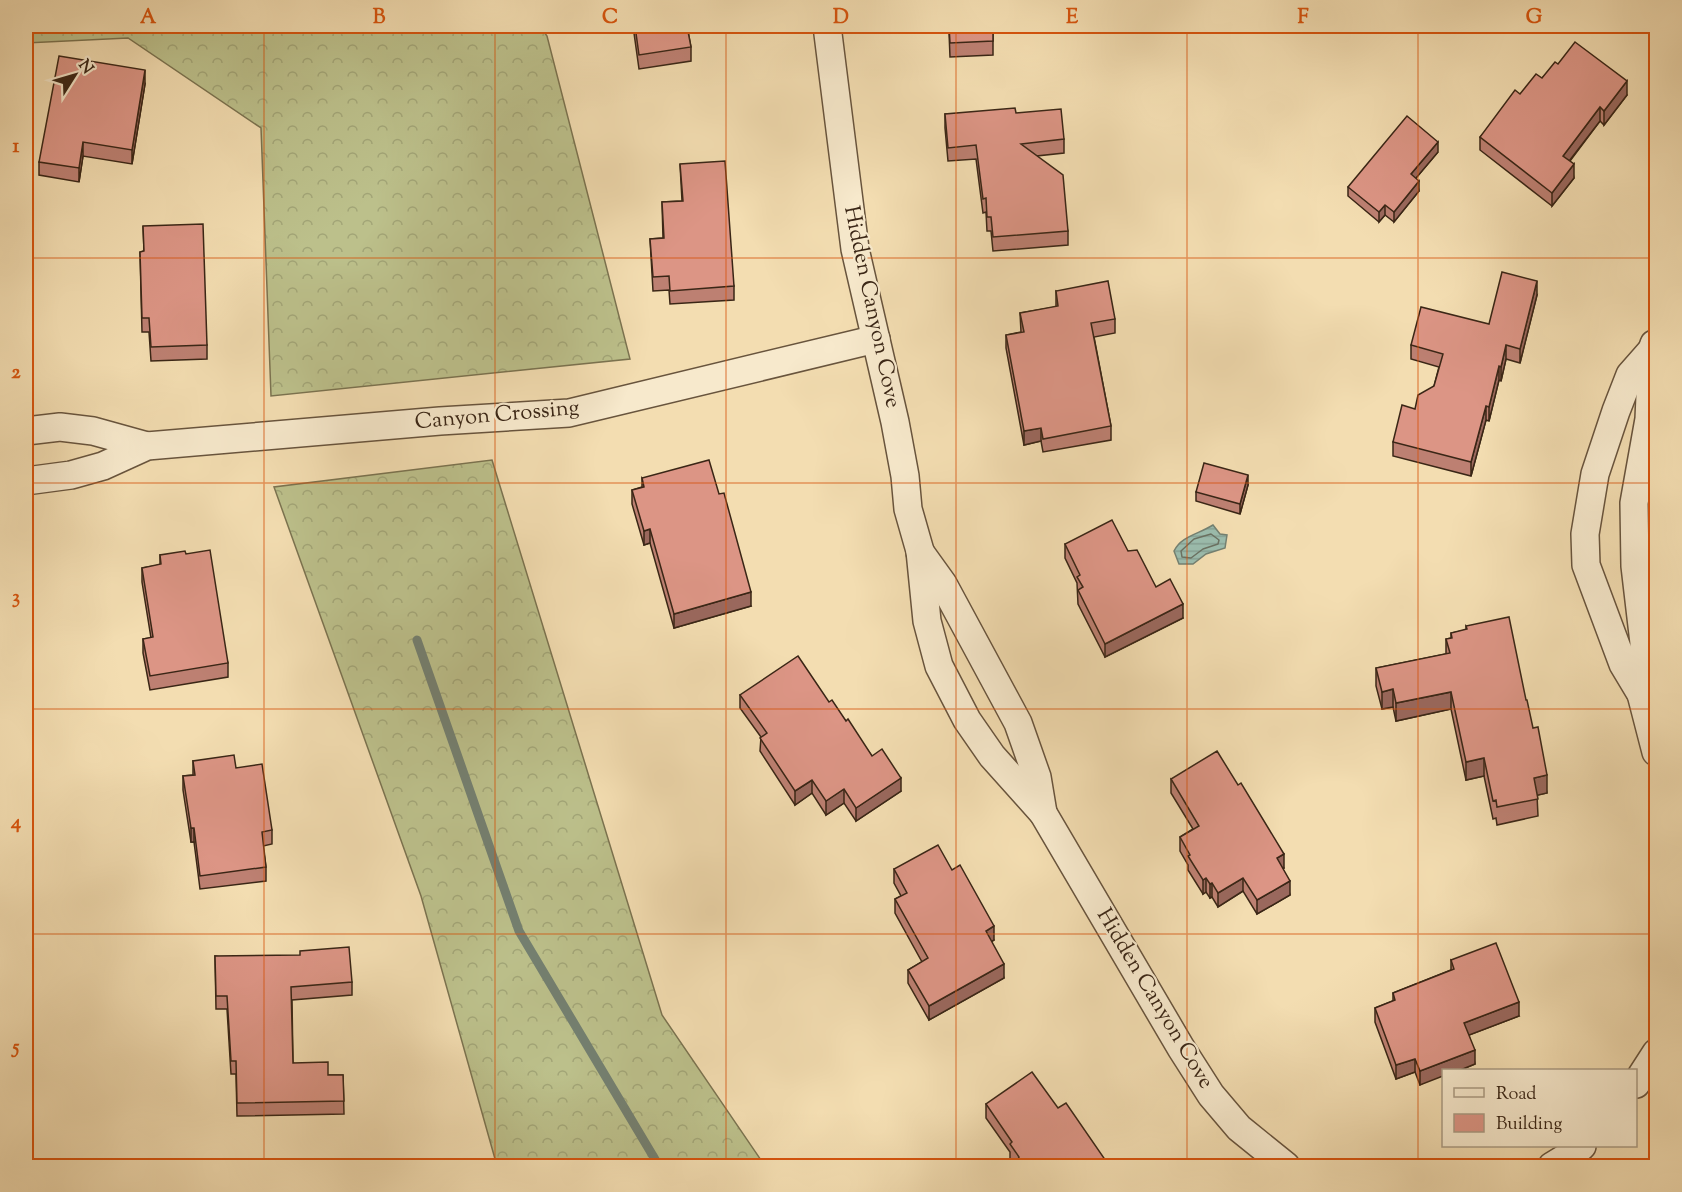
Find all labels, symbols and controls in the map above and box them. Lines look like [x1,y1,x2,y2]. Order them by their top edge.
text: A [140,4,157,33]
text: B [373,4,386,33]
text: C [602,4,618,33]
text: D [833,4,849,33]
text: E [1066,4,1079,33]
text: F [1297,4,1309,33]
text: G [1526,4,1543,33]
north arrow [45,45,105,105]
text: N [72,55,98,80]
text: 1 [13,133,20,162]
street label: Hidden Canyon Cove [834,203,908,411]
text: 2 [11,359,21,388]
street label: Canyon Crossing [413,393,581,439]
text: 3 [12,584,20,613]
text: 4 [10,809,21,838]
street label: Hidden Canyon Cove [1087,903,1221,1095]
text: 5 [11,1034,20,1063]
legend [1442,1069,1637,1147]
text: Road [1496,1082,1536,1108]
text: Building [1496,1112,1562,1138]

